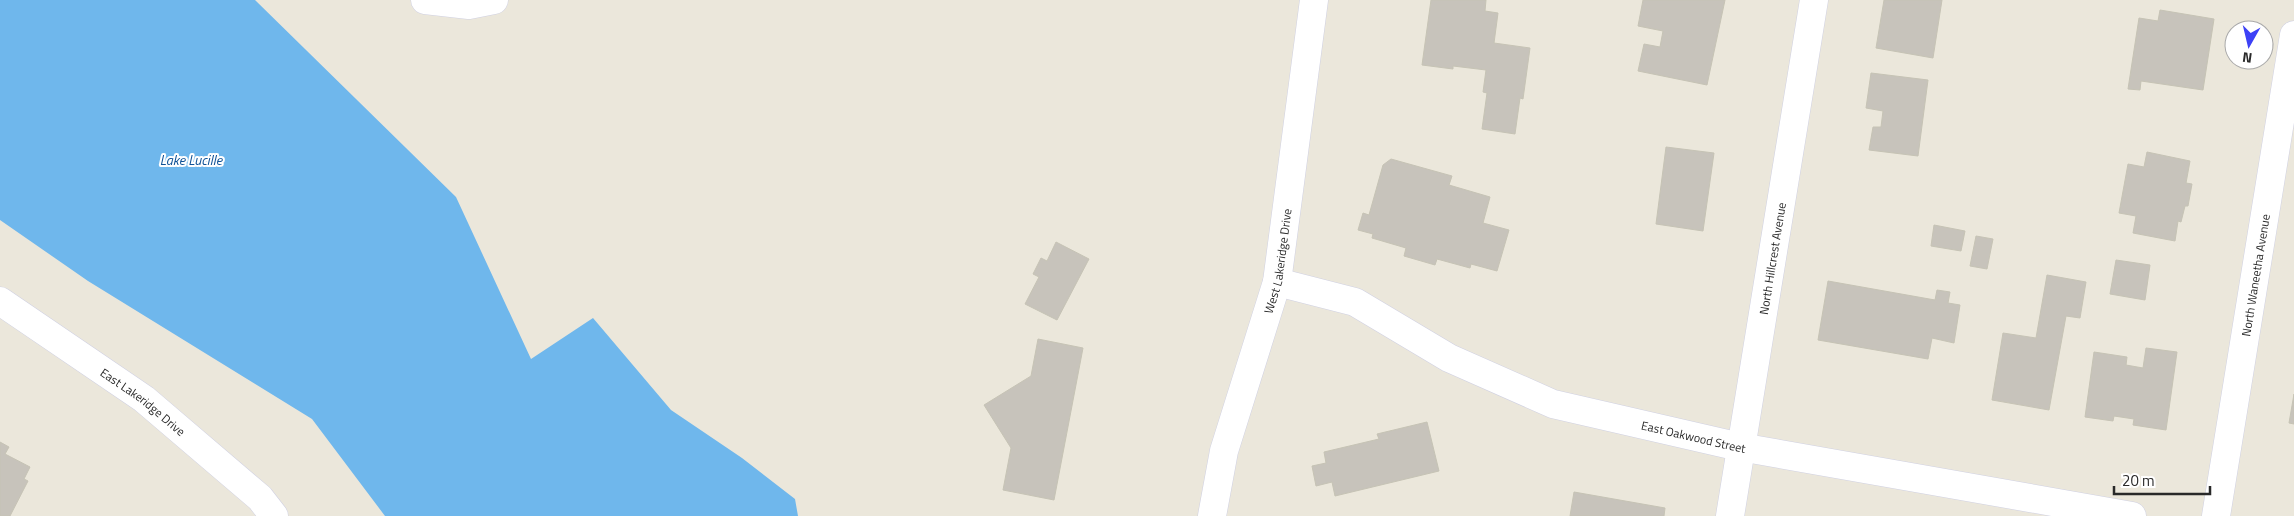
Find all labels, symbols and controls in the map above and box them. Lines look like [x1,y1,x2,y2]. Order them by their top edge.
north arrow [2224,20,2274,70]
text: N [2241,47,2253,69]
water label: Lake Lucille [160,149,224,170]
street label: North Hillcrest Avenue [1753,201,1790,316]
street label: West Lakeridge Drive [1258,207,1296,316]
street label: North Waneetha Avenue [2236,213,2274,338]
street label: East Lakeridge Drive [97,363,190,440]
street label: East Oakwood Street [1640,415,1748,457]
scale bar [2114,464,2210,496]
text: 20 m [2122,469,2155,492]

